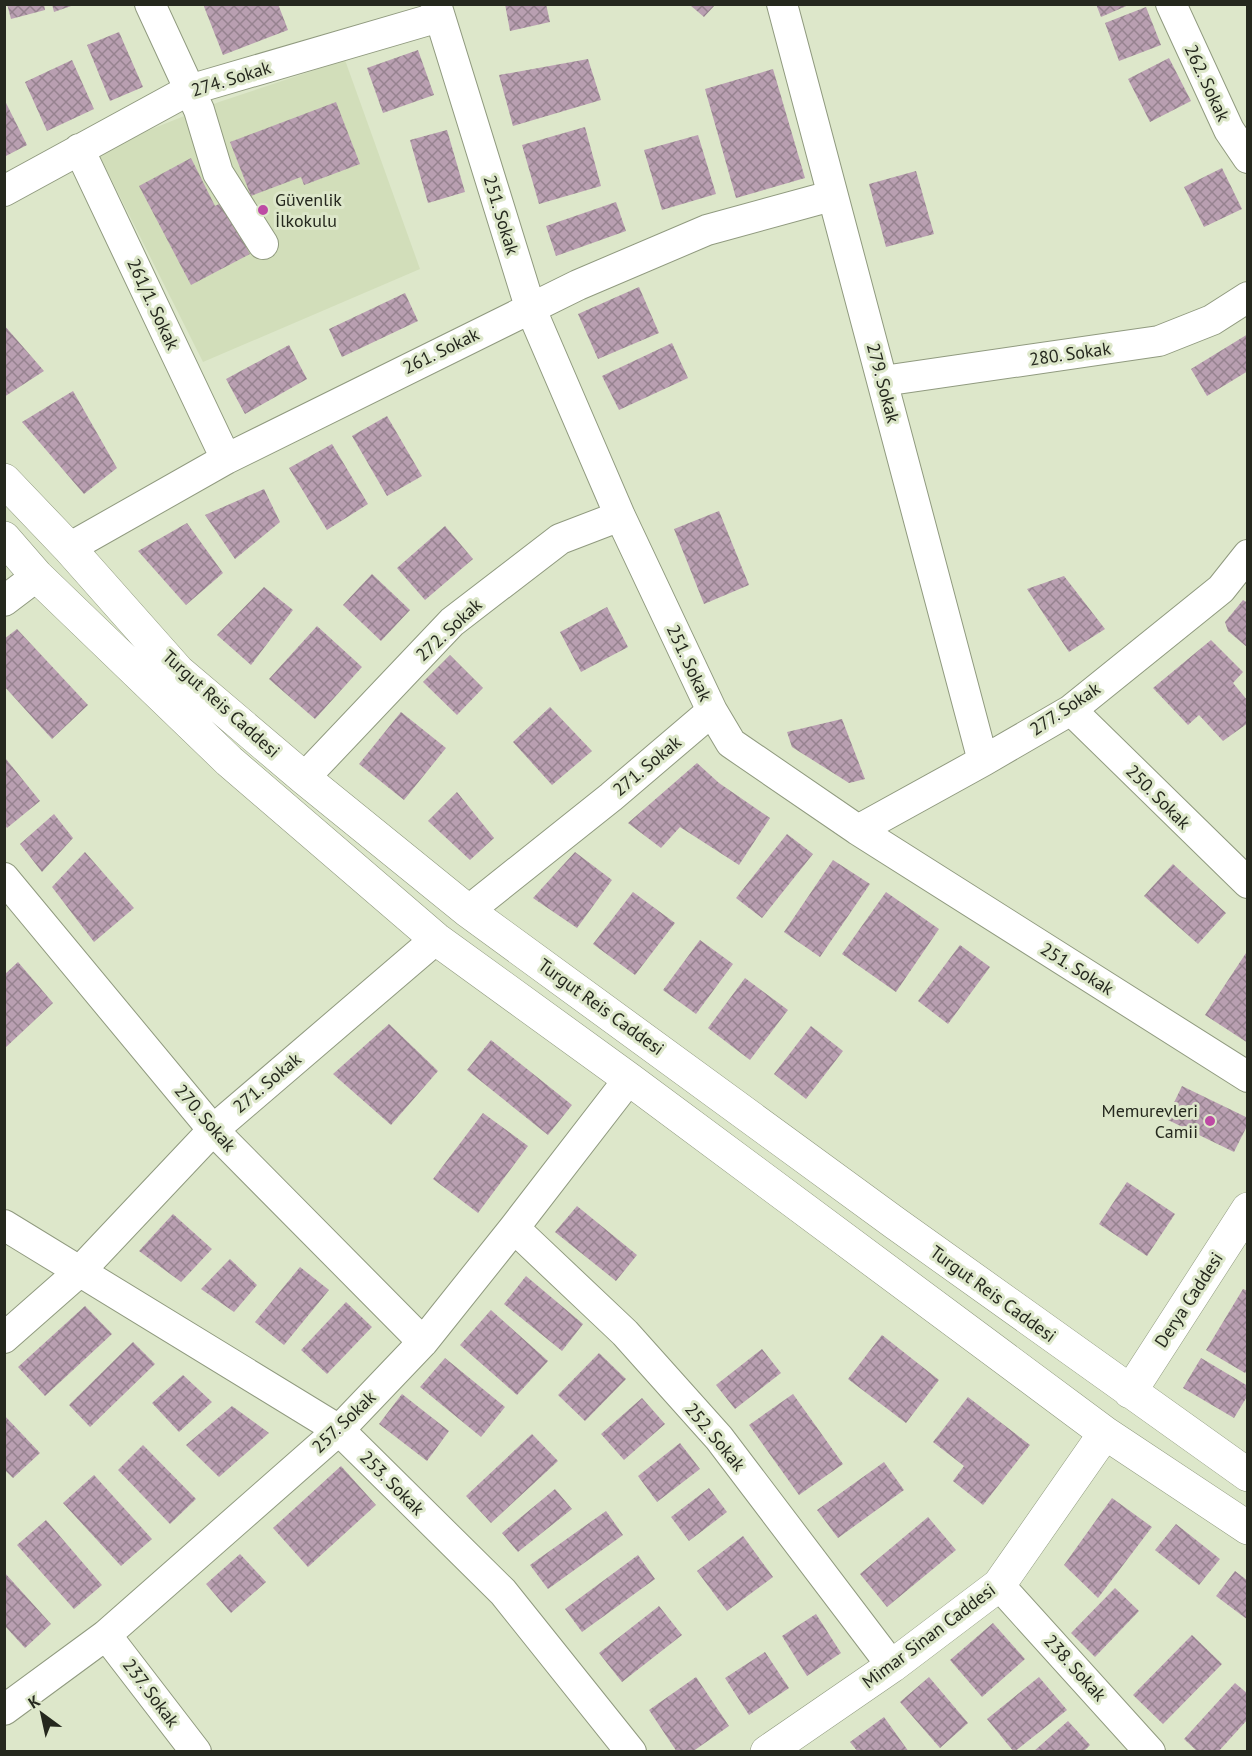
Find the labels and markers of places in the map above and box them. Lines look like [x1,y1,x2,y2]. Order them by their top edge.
place label: Güvenlik İlkokulu [275,188,342,232]
marker: Güvenlik İlkokulu [256,203,270,217]
place label: Memurevleri Camii [1101,1099,1198,1143]
marker: Memurevleri Camii [1203,1114,1217,1128]

